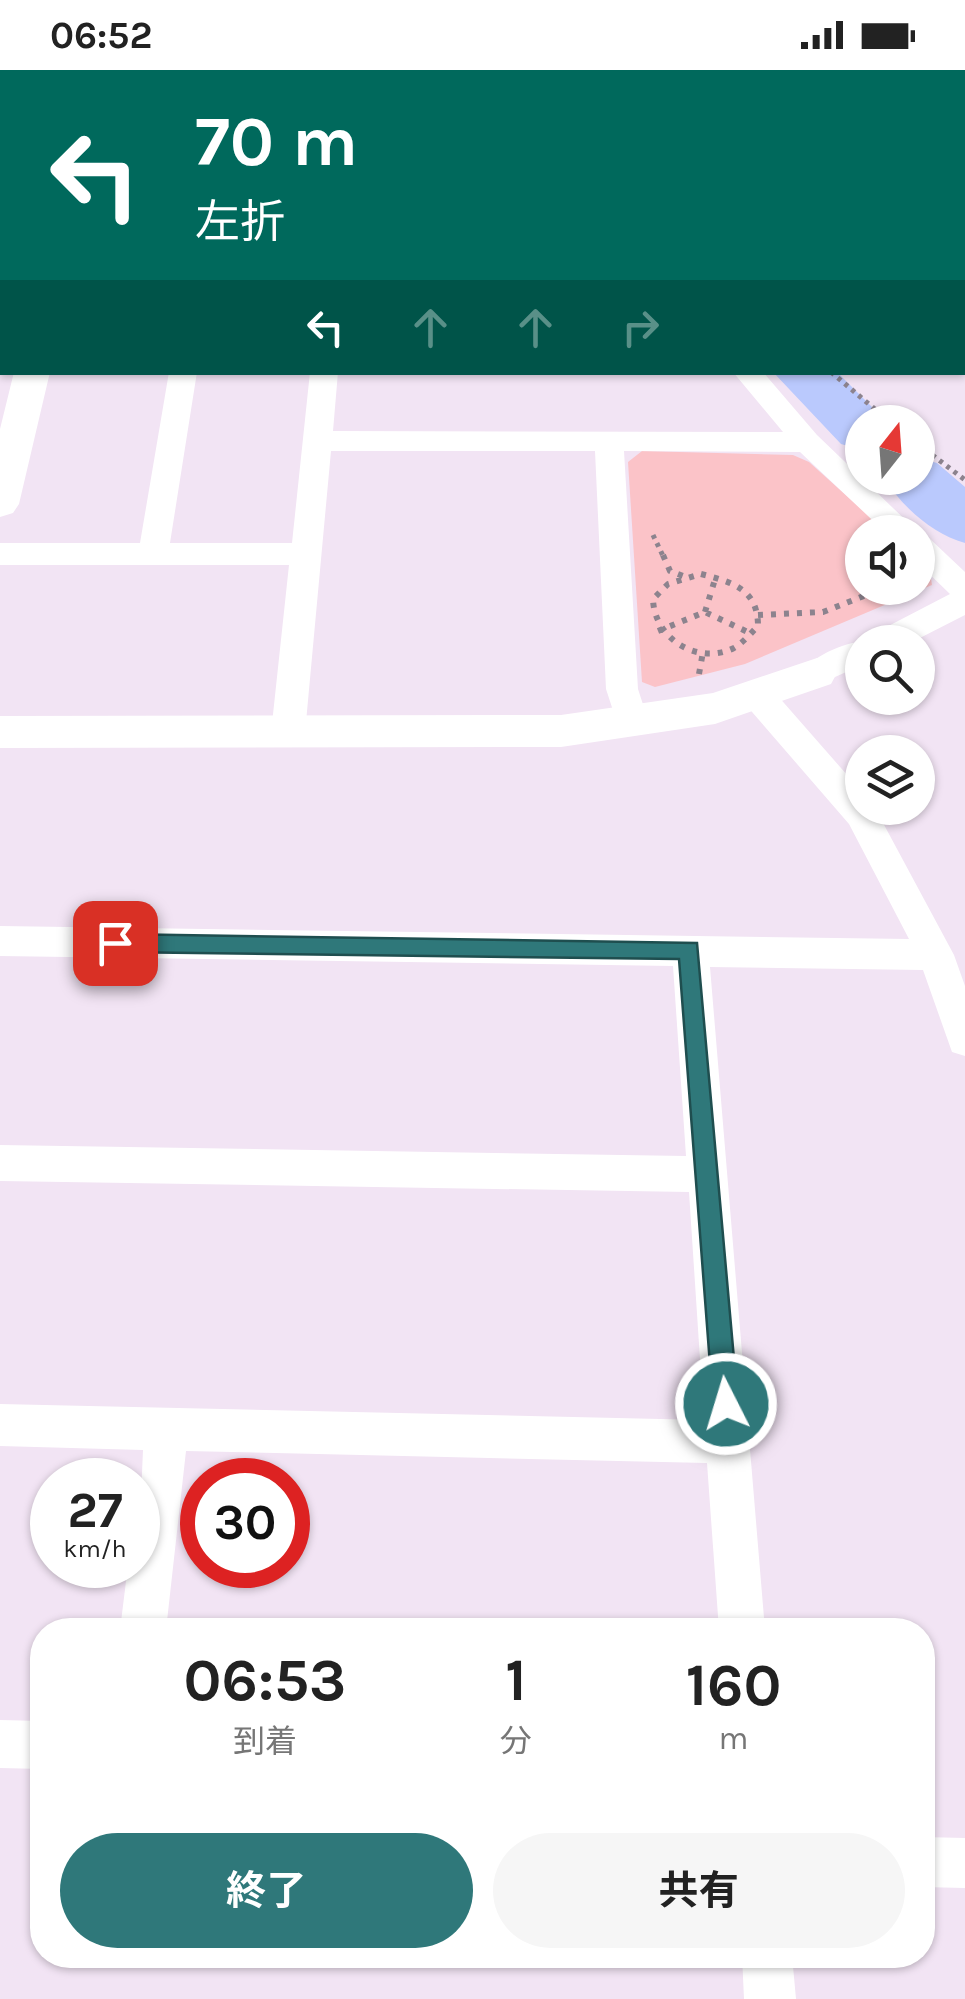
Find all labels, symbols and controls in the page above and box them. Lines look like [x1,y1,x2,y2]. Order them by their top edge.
text: 06:52 [50,13,152,58]
text: 70 m [195,101,358,183]
icon: left [30,110,160,240]
text: 左折 [195,196,285,248]
icon: left [298,300,353,355]
icon: ahead [403,300,458,355]
icon: ahead [508,300,563,355]
icon: right [613,300,668,355]
north arrow [845,405,935,495]
map controls [845,405,935,825]
button: sound [845,515,935,605]
button: search [845,625,935,715]
button: layers [845,735,935,825]
pin [73,901,158,986]
icon: arrive [88,916,143,971]
position arrow [674,1352,778,1456]
speed limit sign: 30 [180,1458,310,1588]
text: 27 [67,1481,123,1540]
text: km/h [63,1534,127,1563]
text: 06:53 [184,1645,346,1715]
text: 1 [505,1645,527,1715]
text: 160 [686,1650,781,1720]
text: m [719,1720,748,1757]
text: 到着 [233,1723,297,1760]
text: 分 [500,1723,532,1760]
button: 終了 [60,1833,473,1948]
button: 共有 [493,1833,905,1948]

